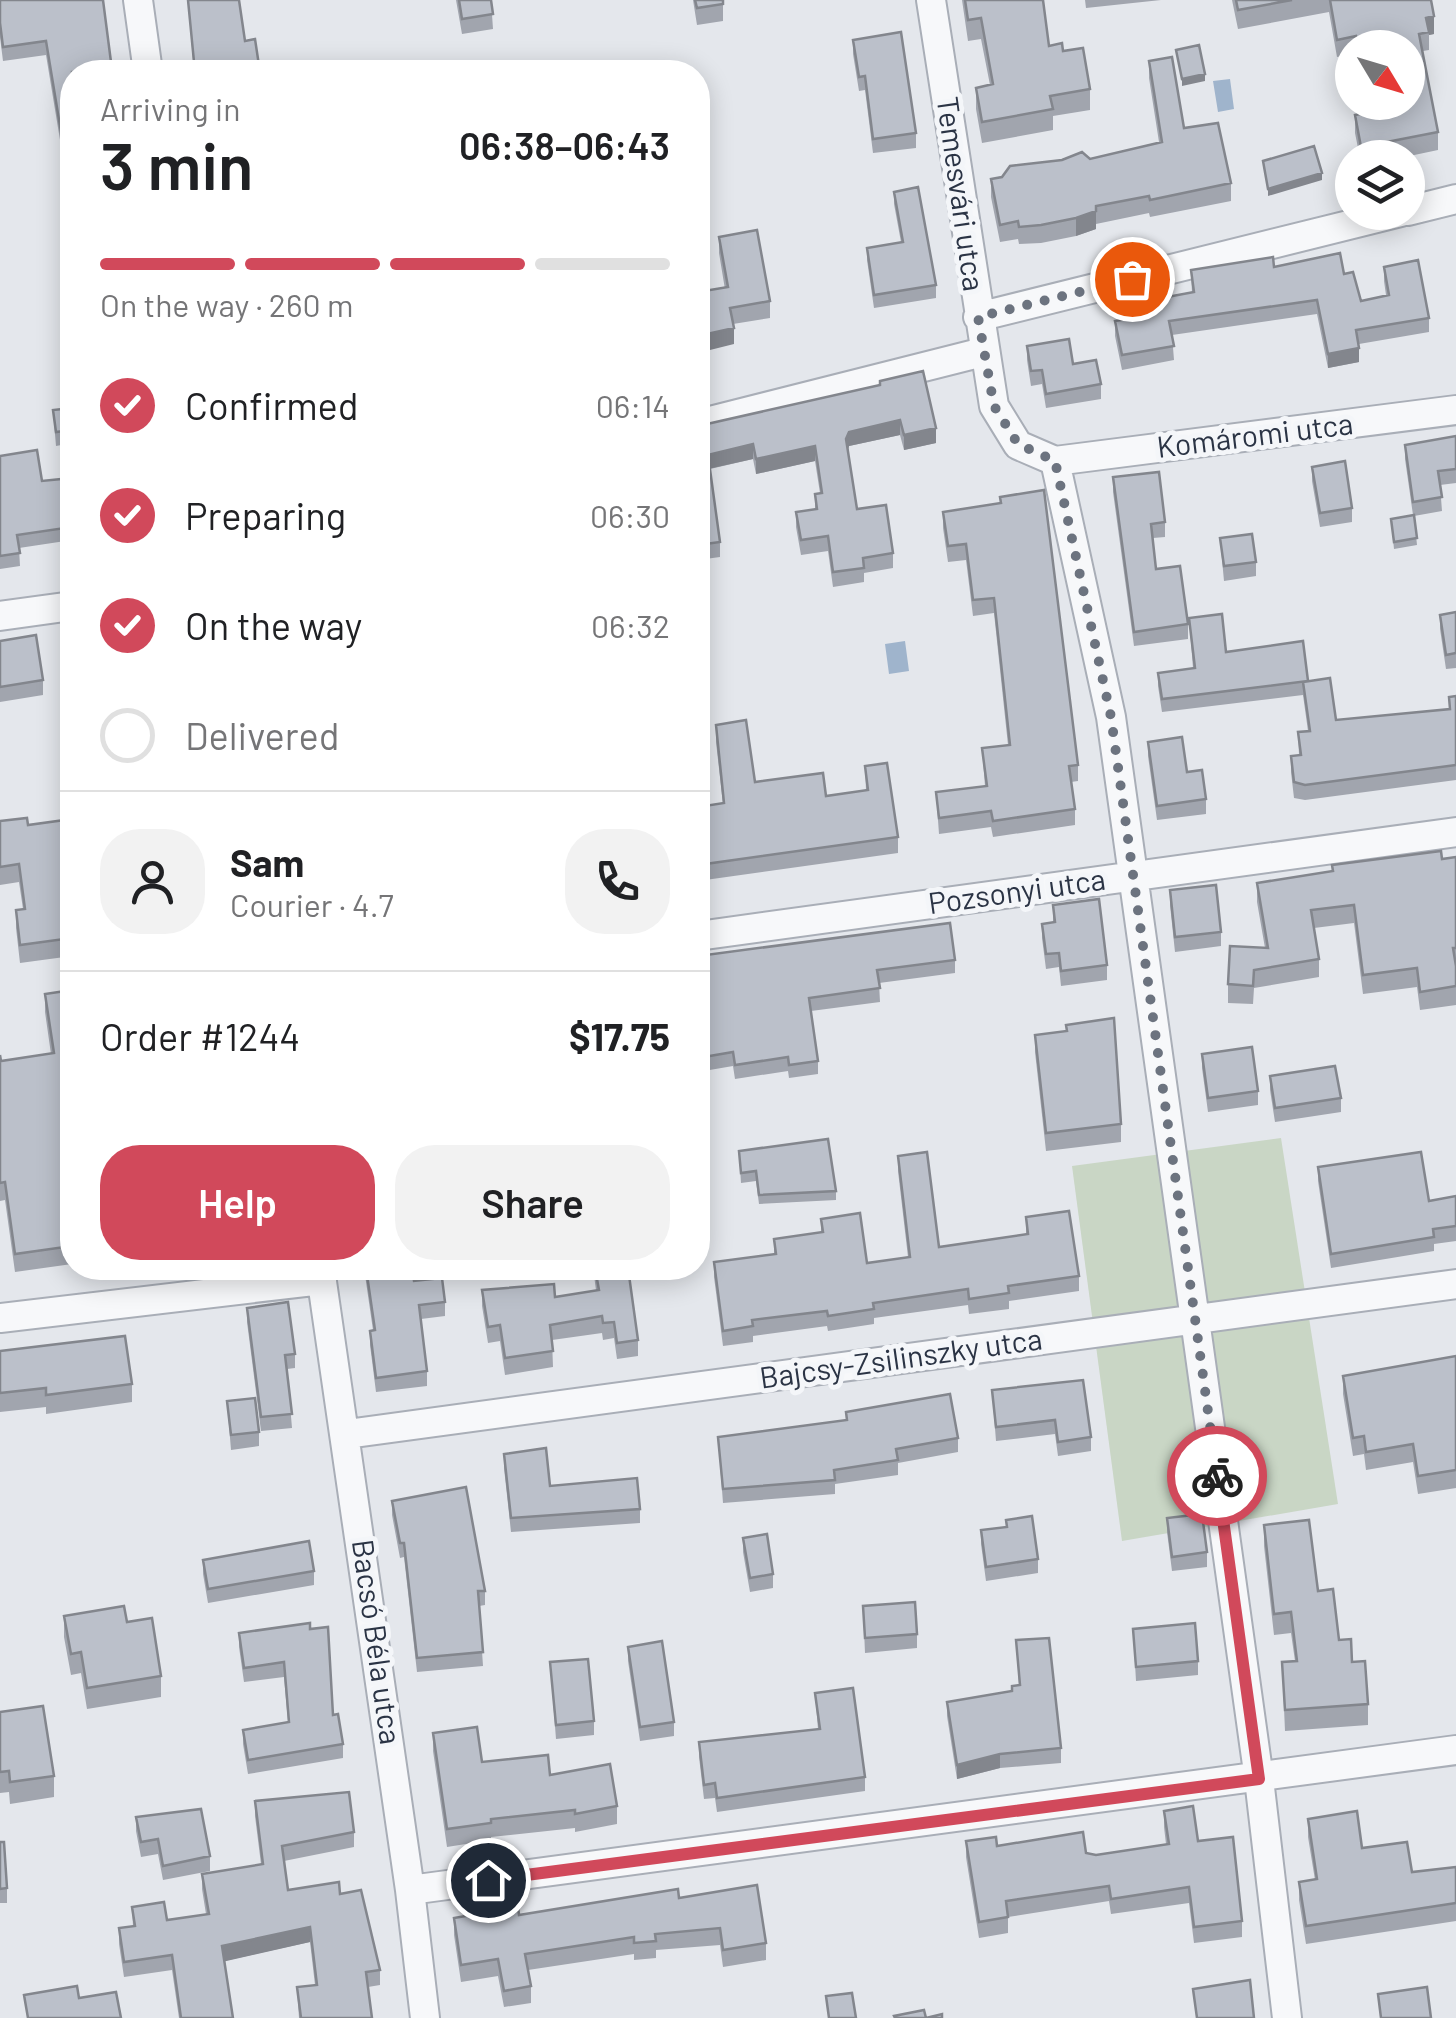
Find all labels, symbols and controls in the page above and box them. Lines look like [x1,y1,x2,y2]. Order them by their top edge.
north arrow [1335,30,1425,120]
map controls [1335,30,1425,230]
text: Arriving in [100,89,240,127]
street label: Temesvári utca [931,94,993,293]
text: 06:38–06:43 [459,122,670,168]
text: 3 min [100,125,253,203]
button: layers [1335,140,1425,230]
pin [1090,237,1175,322]
icon: bag [1105,252,1160,307]
text: On the way · 260 m [100,285,353,323]
icon: check [100,378,155,433]
text: Confirmed [185,382,358,428]
text: 06:14 [596,386,670,424]
street label: Komáromi utca [1155,404,1355,464]
icon: check [100,488,155,543]
text: Preparing [185,492,346,538]
text: 06:30 [590,496,670,534]
icon: check [100,598,155,653]
text: On the way [185,602,362,648]
text: 06:32 [591,606,670,644]
text: Delivered [185,712,339,758]
button: person [100,829,205,934]
button: phone [565,829,670,934]
text: Sam [230,839,304,885]
street label: Pozsonyi utca [926,860,1108,920]
text: Courier · 4.7 [230,885,394,923]
text: Order #1244 [100,1013,300,1059]
text: $17.75 [569,1013,670,1059]
button: Help [100,1145,375,1260]
button: Share [395,1145,670,1260]
street label: Bajcsy-Zsilinszky utca [757,1319,1044,1395]
courier [1167,1426,1267,1526]
icon: bike [1190,1449,1245,1504]
street label: Bacsó Béla utca [346,1537,410,1747]
pin [446,1838,531,1923]
icon: home [461,1853,516,1908]

